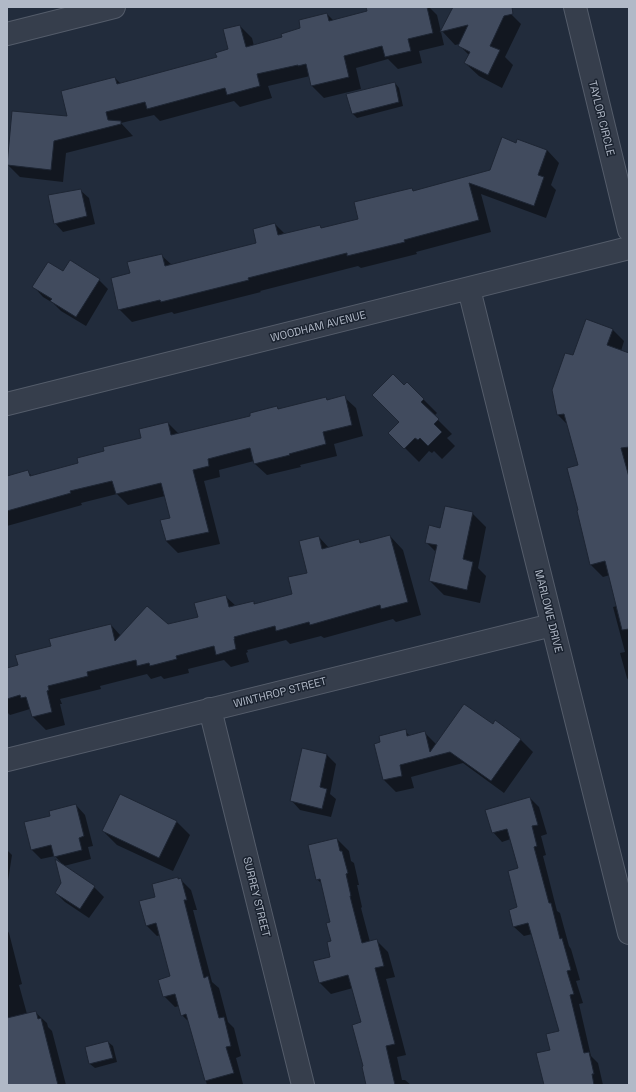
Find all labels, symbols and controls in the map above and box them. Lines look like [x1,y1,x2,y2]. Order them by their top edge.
street label: TAYLOR CIRCLE [586,79,618,157]
street label: WOODHAM AVENUE [269,307,367,345]
street label: MARLOWE DRIVE [532,568,566,654]
street label: WINTHROP STREET [232,674,329,710]
street label: SURREY STREET [240,855,274,939]

